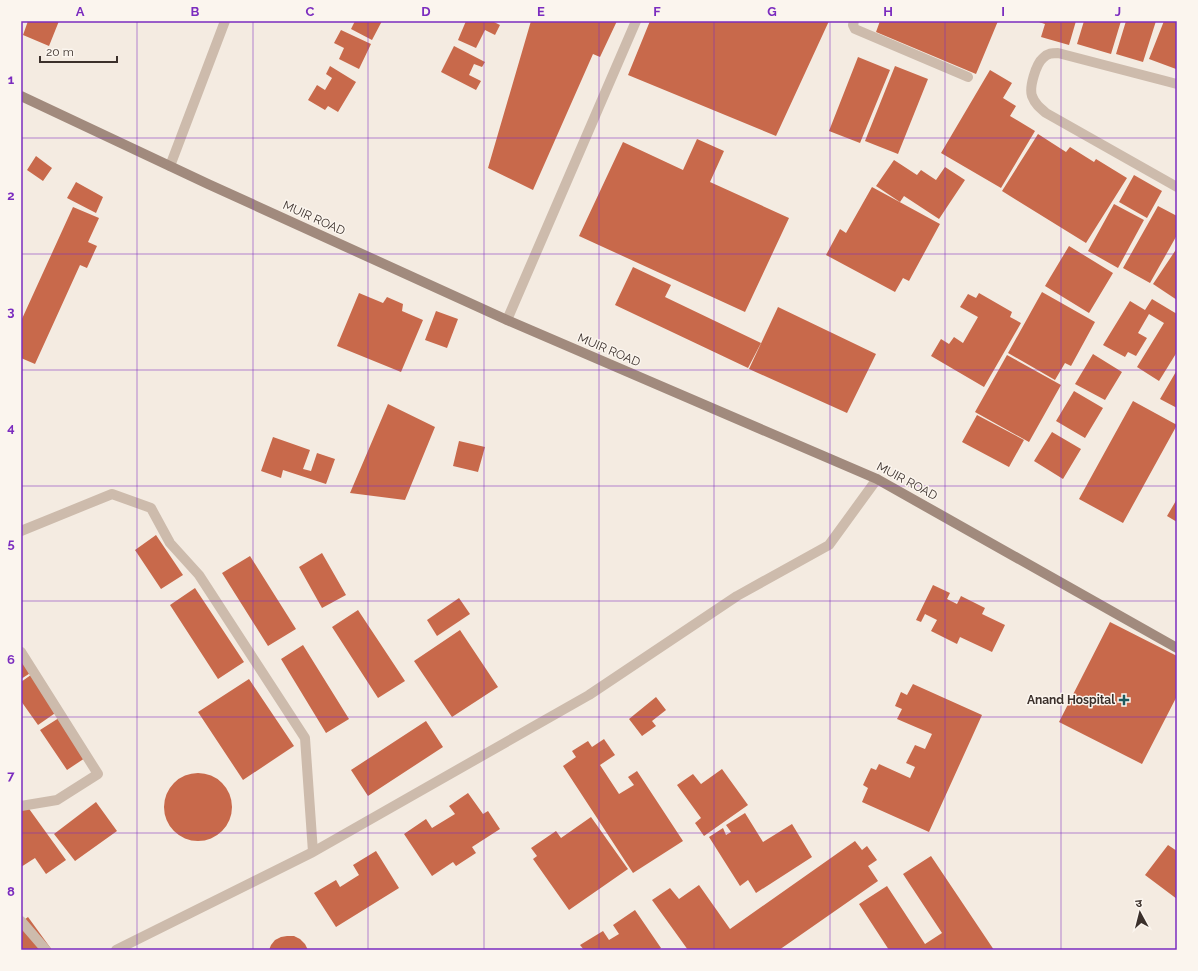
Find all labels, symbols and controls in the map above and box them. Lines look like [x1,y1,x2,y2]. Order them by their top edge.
text: A [76,4,85,19]
text: B [191,4,200,19]
text: C [306,4,315,19]
text: D [421,4,431,19]
text: E [537,4,545,19]
text: F [653,4,661,19]
text: G [767,4,777,19]
text: H [883,4,893,19]
text: I [1001,4,1005,19]
text: J [1115,4,1121,19]
scale bar [40,38,117,64]
text: 20 m [46,45,74,59]
text: 1 [8,72,15,87]
text: 2 [7,188,15,203]
street label: MUIR ROAD [281,198,348,238]
text: 3 [7,304,15,319]
street label: MUIR ROAD [576,331,643,370]
text: 4 [7,420,15,435]
street label: MUIR ROAD [874,459,940,503]
text: 5 [7,536,15,551]
text: 6 [7,652,15,667]
place label: Anand Hospital [1027,693,1115,707]
marker: Anand Hospital [1118,694,1130,706]
text: 7 [7,768,15,783]
text: 8 [7,884,15,899]
north arrow [1120,893,1160,933]
text: उ [1135,897,1143,910]

